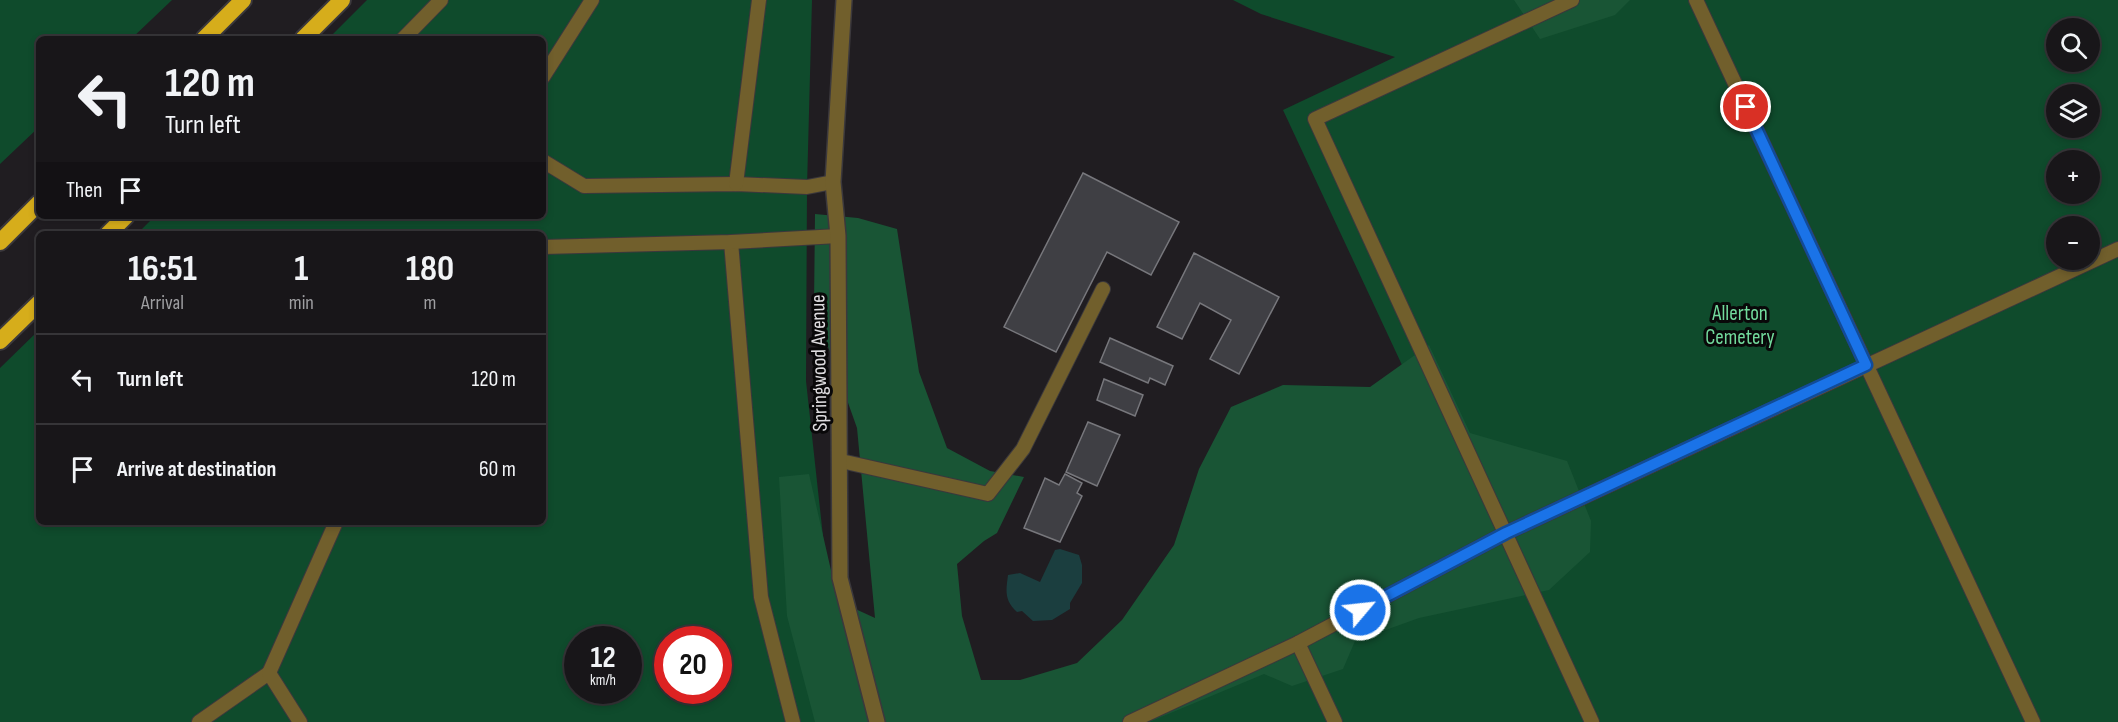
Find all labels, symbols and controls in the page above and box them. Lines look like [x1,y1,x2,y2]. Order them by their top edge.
map controls [2046,18,2100,270]
button: search [2046,18,2100,72]
text: 120 m [165,58,255,109]
icon: left [66,60,144,138]
pin [1720,81,1771,132]
button: layers [2046,84,2100,138]
icon: arrive [1729,90,1762,123]
text: Turn left [165,109,241,141]
button: + [2046,150,2100,204]
icon: arrive [114,174,147,207]
text: Then [66,177,102,204]
button: − [2046,216,2100,270]
text: 16:51 [128,248,197,291]
text: 1 [294,248,308,291]
text: 180 [406,248,454,291]
text: Arrival [141,291,184,315]
text: min [289,291,314,315]
text: m [424,291,436,315]
street label: Springwood Avenue [805,294,833,432]
park label: Allerton Cemetery [1705,301,1775,350]
icon: left [66,363,99,396]
text: Turn left [117,366,183,393]
text: 120 m [472,366,516,393]
icon: arrive [66,453,99,486]
text: Arrive at destination [117,456,276,483]
text: 60 m [479,456,516,483]
position arrow [1328,578,1392,642]
speed limit sign: 20 [654,626,732,704]
text: 12 [590,640,616,676]
text: km/h [590,671,616,690]

